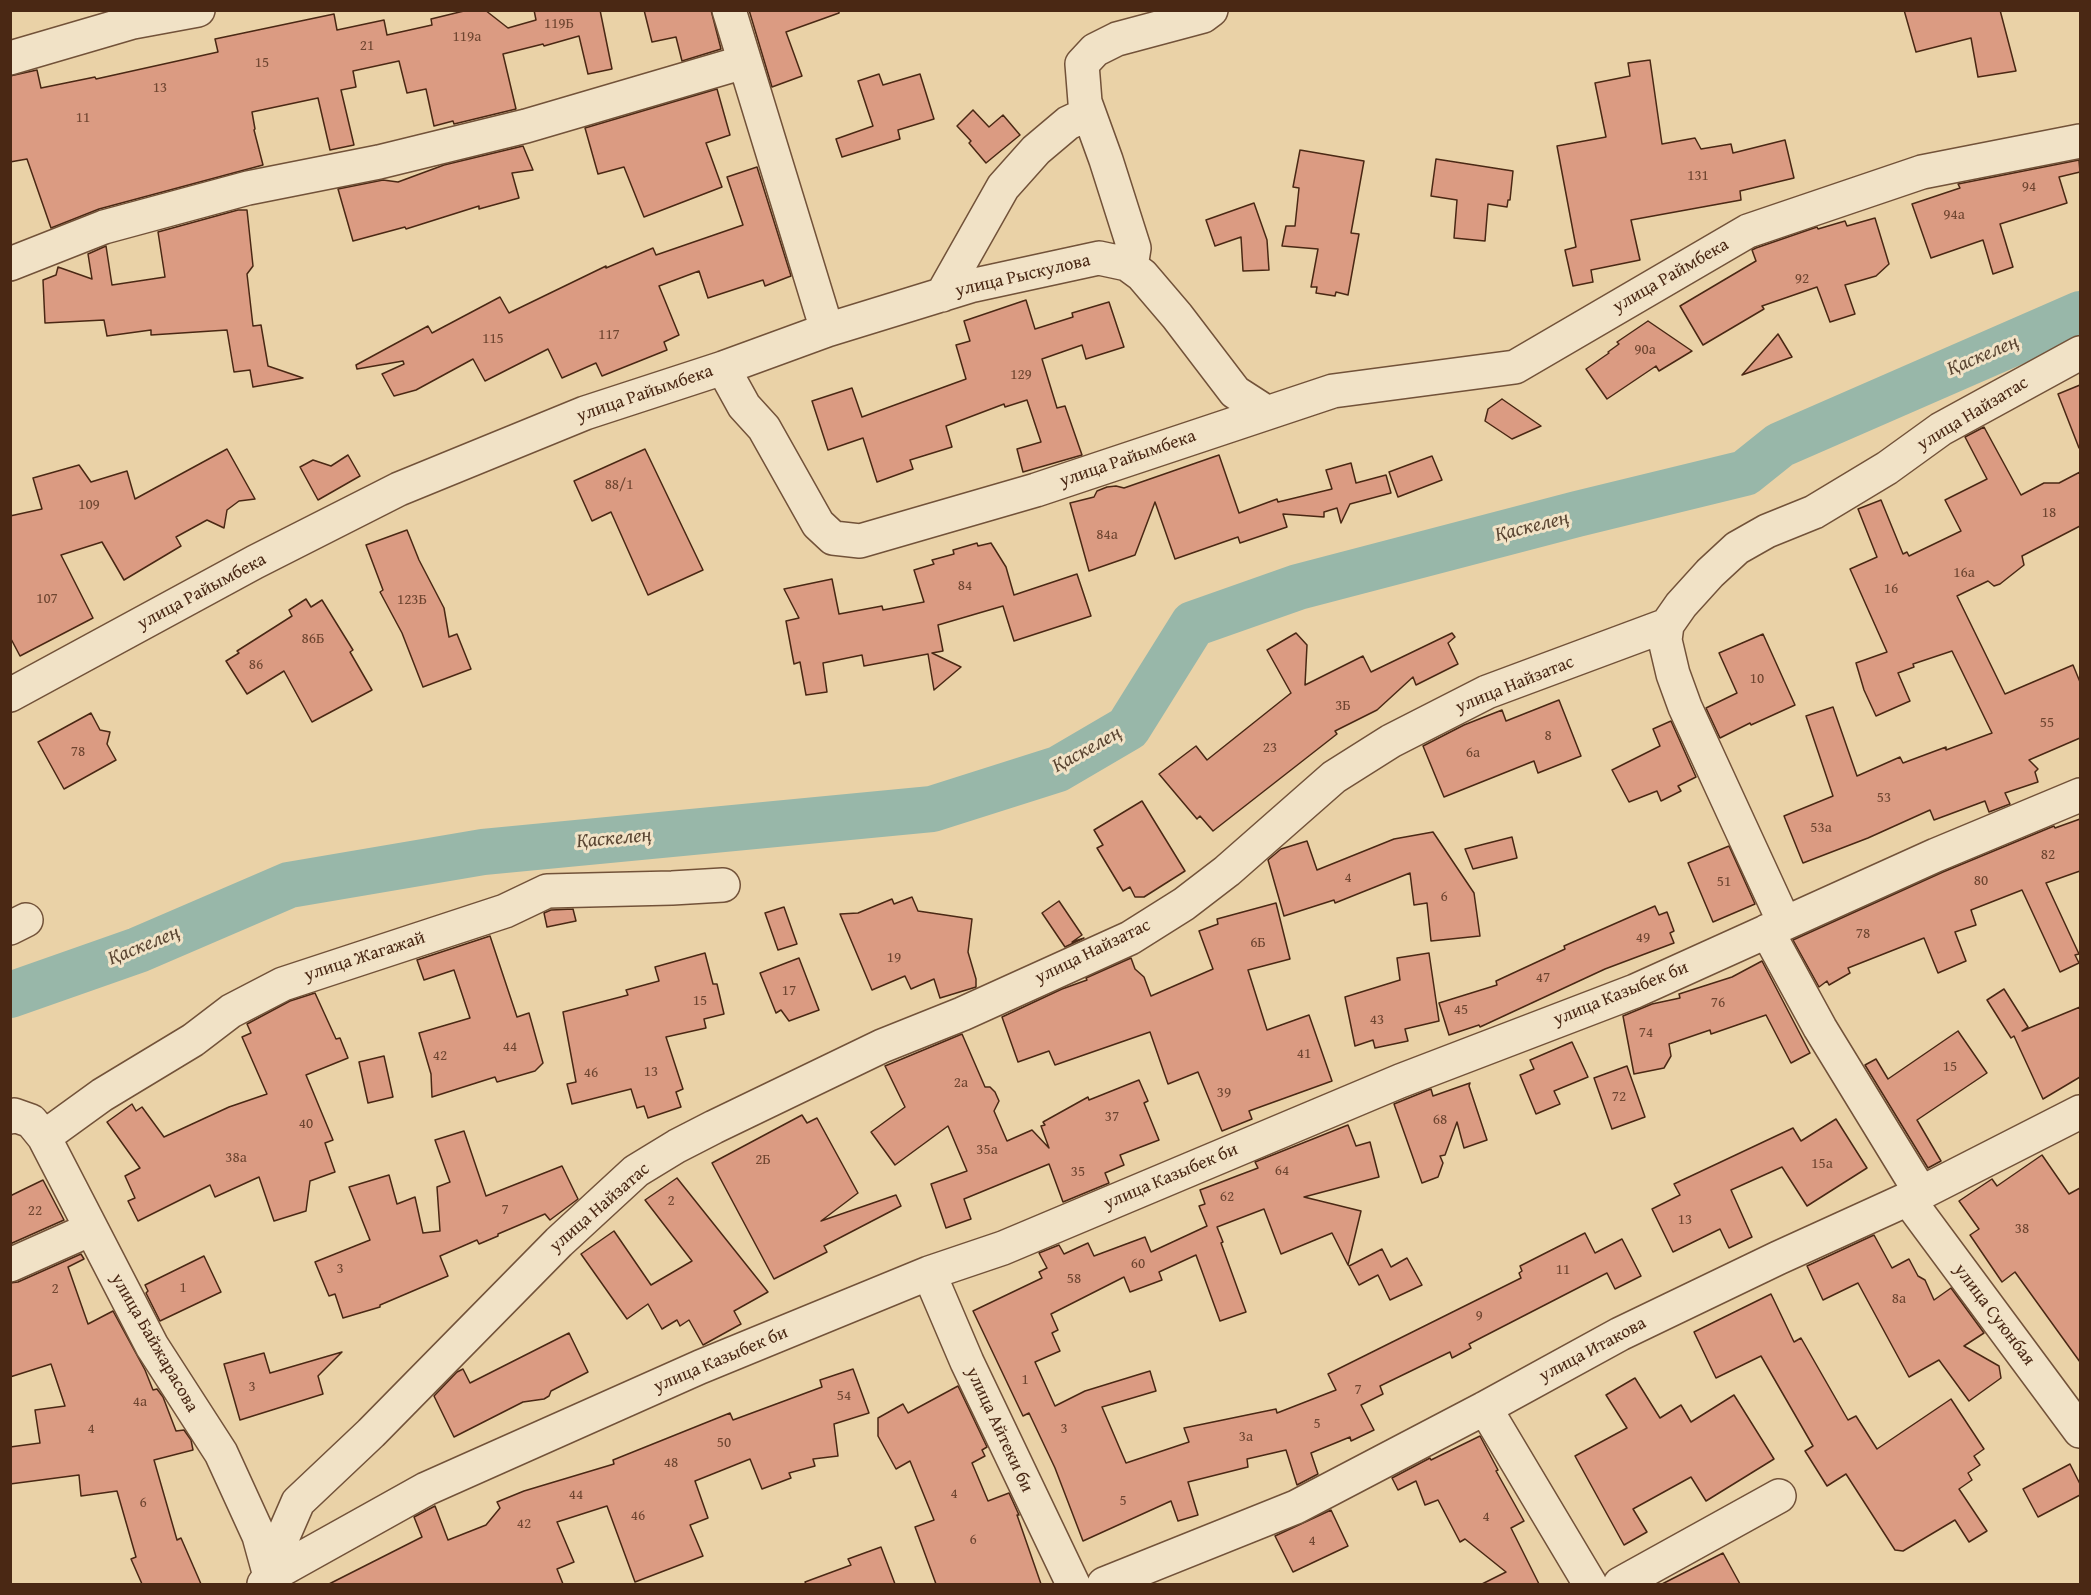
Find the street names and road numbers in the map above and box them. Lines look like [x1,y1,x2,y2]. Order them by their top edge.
street label: улица Раймбека [1609,234,1733,318]
street label: улица Рыскулова [953,250,1093,302]
street label: улица Райымбека [574,361,716,427]
street label: улица Найзатас [1914,372,2032,456]
street label: улица Райымбека [1057,426,1199,492]
street label: улица Райымбека [134,549,270,635]
street label: улица Найзатас [1453,651,1577,719]
street label: улица Найзатас [1032,915,1154,989]
street label: улица Жагажай [302,927,428,987]
street label: улица Казыбек би [1550,957,1692,1031]
street label: улица Казыбек би [1101,1139,1241,1215]
street label: улица Найзатас [546,1159,654,1257]
street label: улица Суюнбая [1949,1260,2039,1370]
street label: улица Байжарасова [106,1270,202,1416]
street label: улица Итакова [1536,1313,1650,1387]
street label: улица Казыбек би [651,1322,791,1398]
street label: улица Айтеки би [961,1364,1037,1496]

